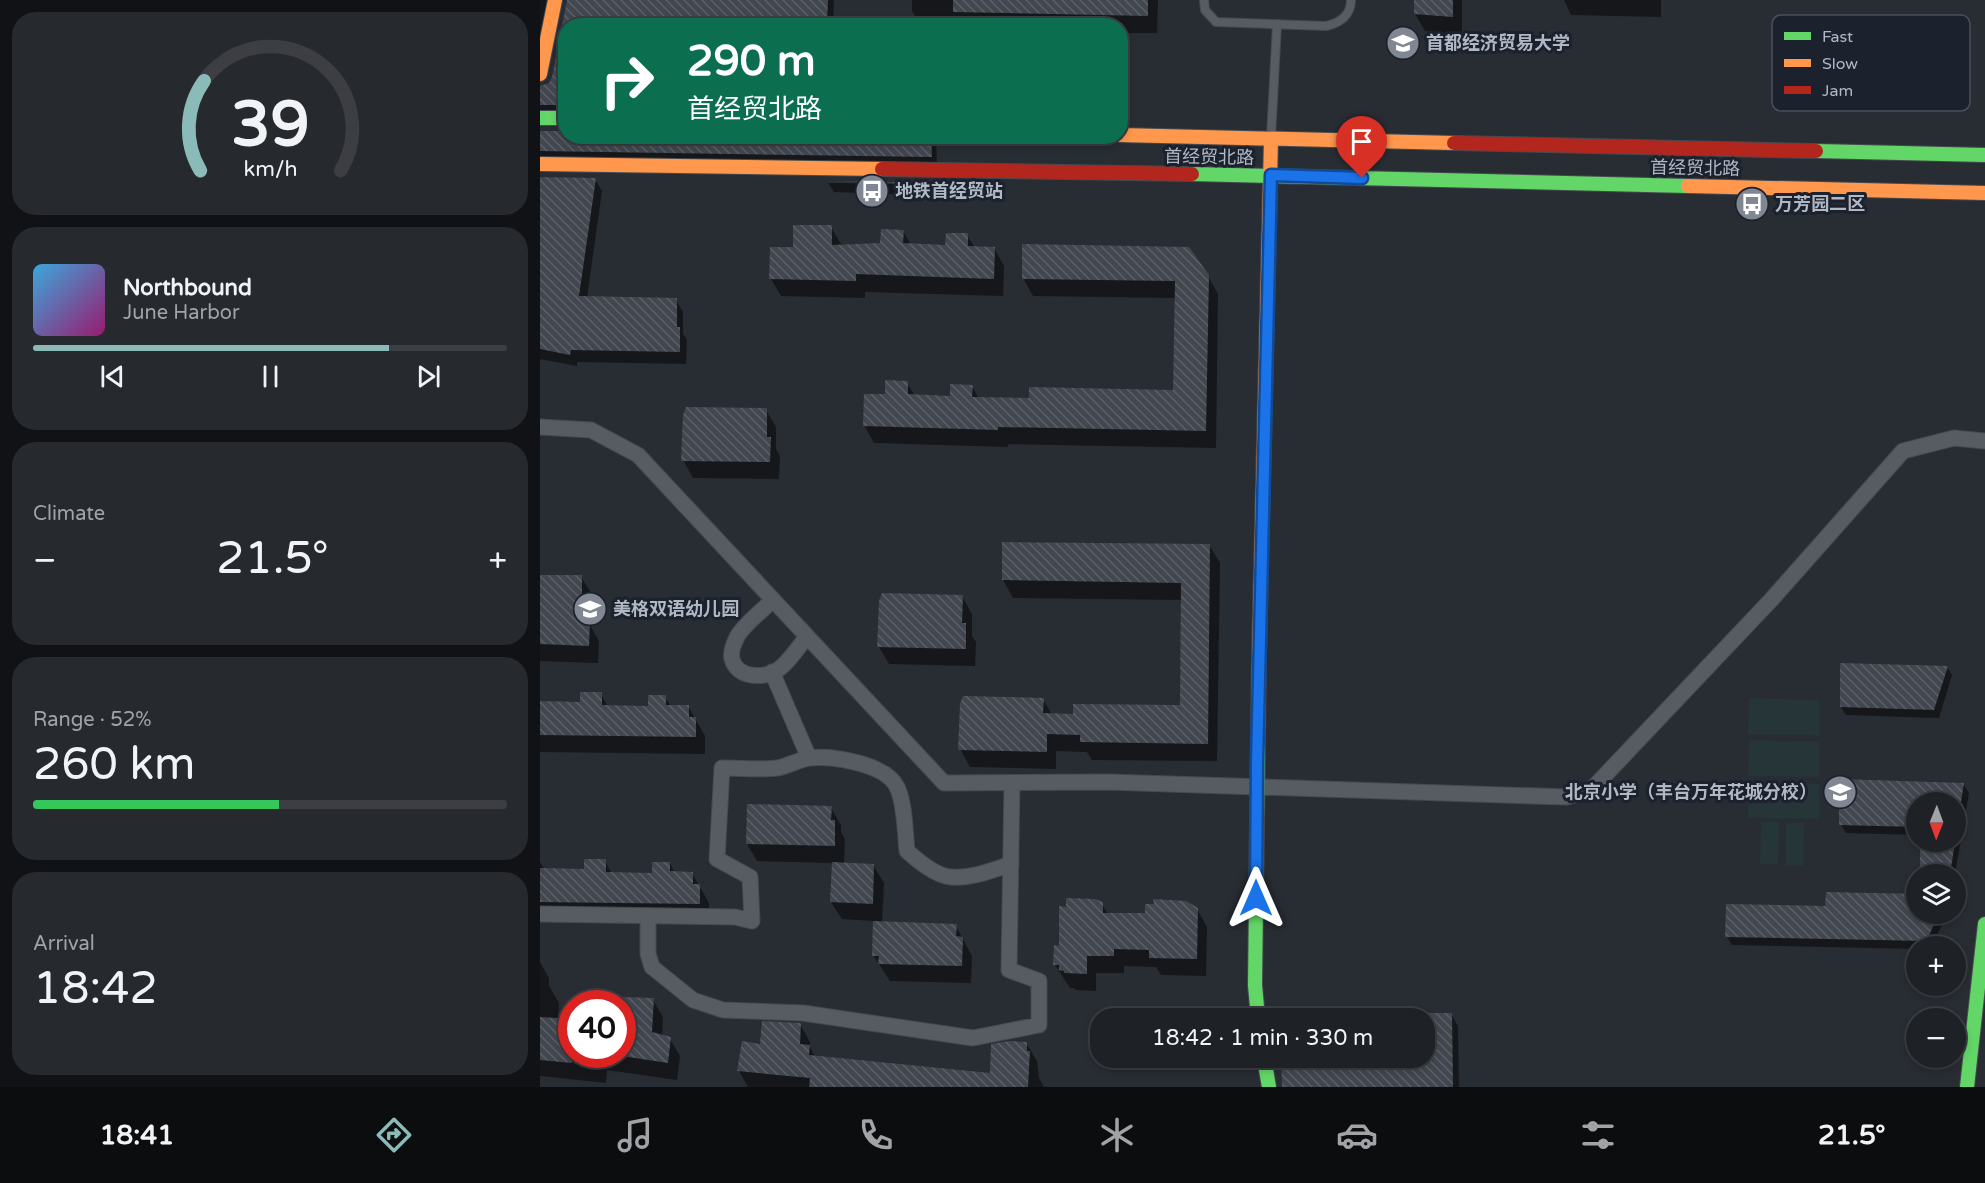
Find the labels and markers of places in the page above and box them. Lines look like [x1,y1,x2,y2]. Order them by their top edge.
school or university icon: 首都经济贸易大学 [1385,25,1421,61]
place label: 首都经济贸易大学 [1426,32,1570,54]
pin [1336,116,1387,178]
bus stop icon: 地铁首经贸站 [854,173,890,209]
place label: 地铁首经贸站 [895,180,1003,202]
bus stop icon: 万芳园二区 [1734,186,1770,222]
place label: 万芳园二区 [1775,193,1865,215]
school or university icon: 美格双语幼儿园 [572,591,608,627]
place label: 美格双语幼儿园 [613,598,739,620]
school or university icon: 北京小学（丰台万年花城分校） [1822,774,1858,810]
place label: 北京小学（丰台万年花城分校） [1565,781,1817,803]

